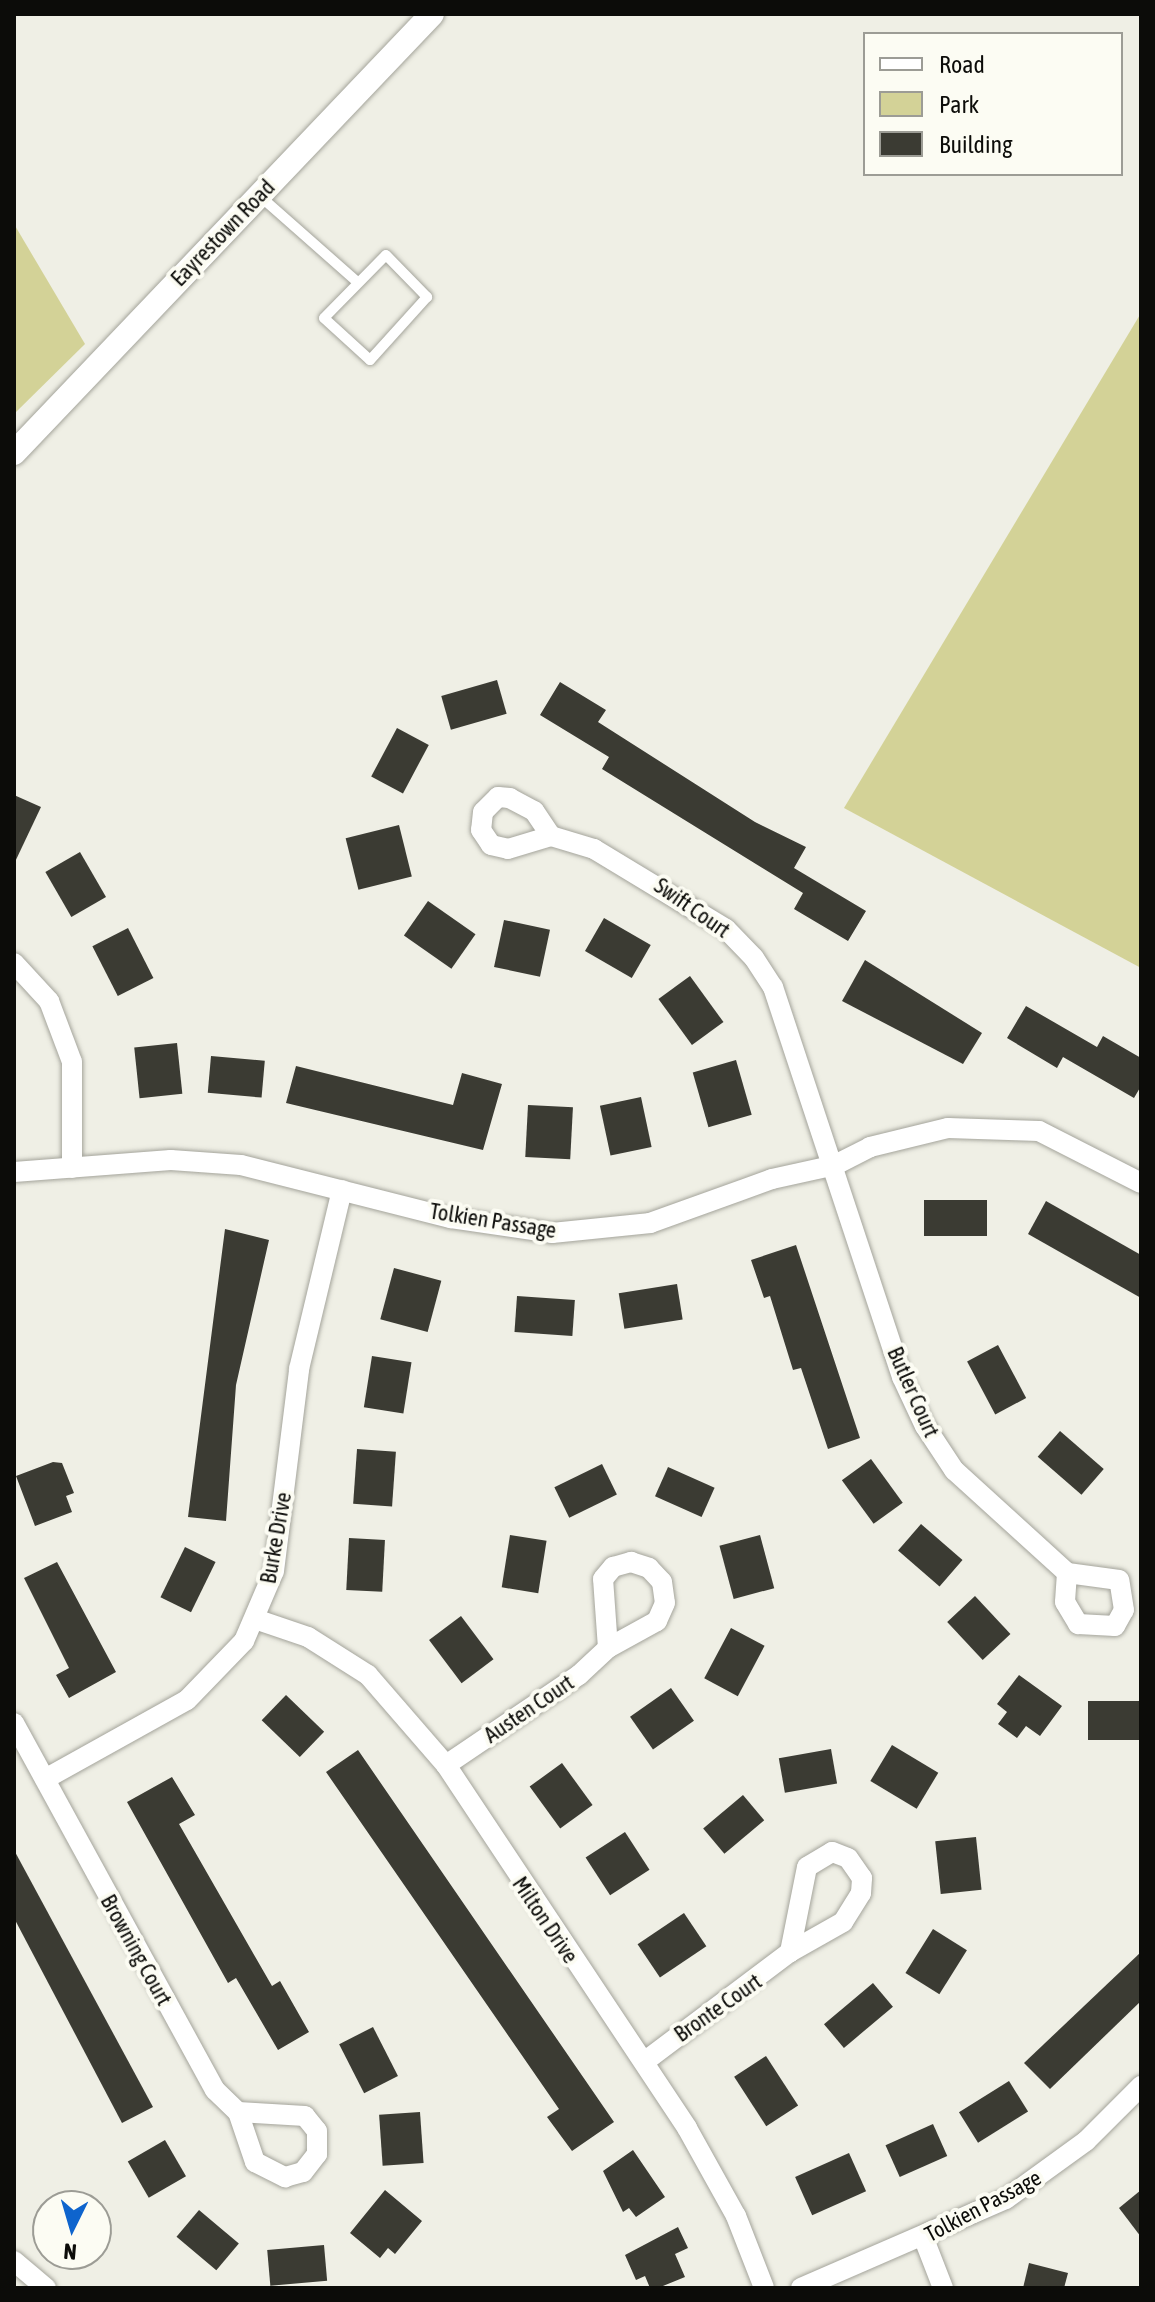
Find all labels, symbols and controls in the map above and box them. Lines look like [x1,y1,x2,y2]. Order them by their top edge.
legend [863,32,1123,176]
text: Road [939,51,985,78]
text: Park [939,91,979,118]
text: Building [939,131,1012,158]
street label: Eayrestown Road [166,174,280,292]
street label: Swift Court [649,872,735,944]
street label: Tolkien Passage [428,1198,558,1244]
street label: Butler Court [881,1343,945,1441]
street label: Burke Drive [255,1490,297,1586]
street label: Austen Court [479,1669,579,1749]
street label: Milton Drive [507,1872,583,1968]
street label: Browning Court [95,1890,177,2010]
street label: Bronte Court [669,1968,767,2048]
street label: Tolkien Passage [920,2164,1046,2248]
north arrow [32,2190,112,2270]
text: N [62,2238,78,2265]

